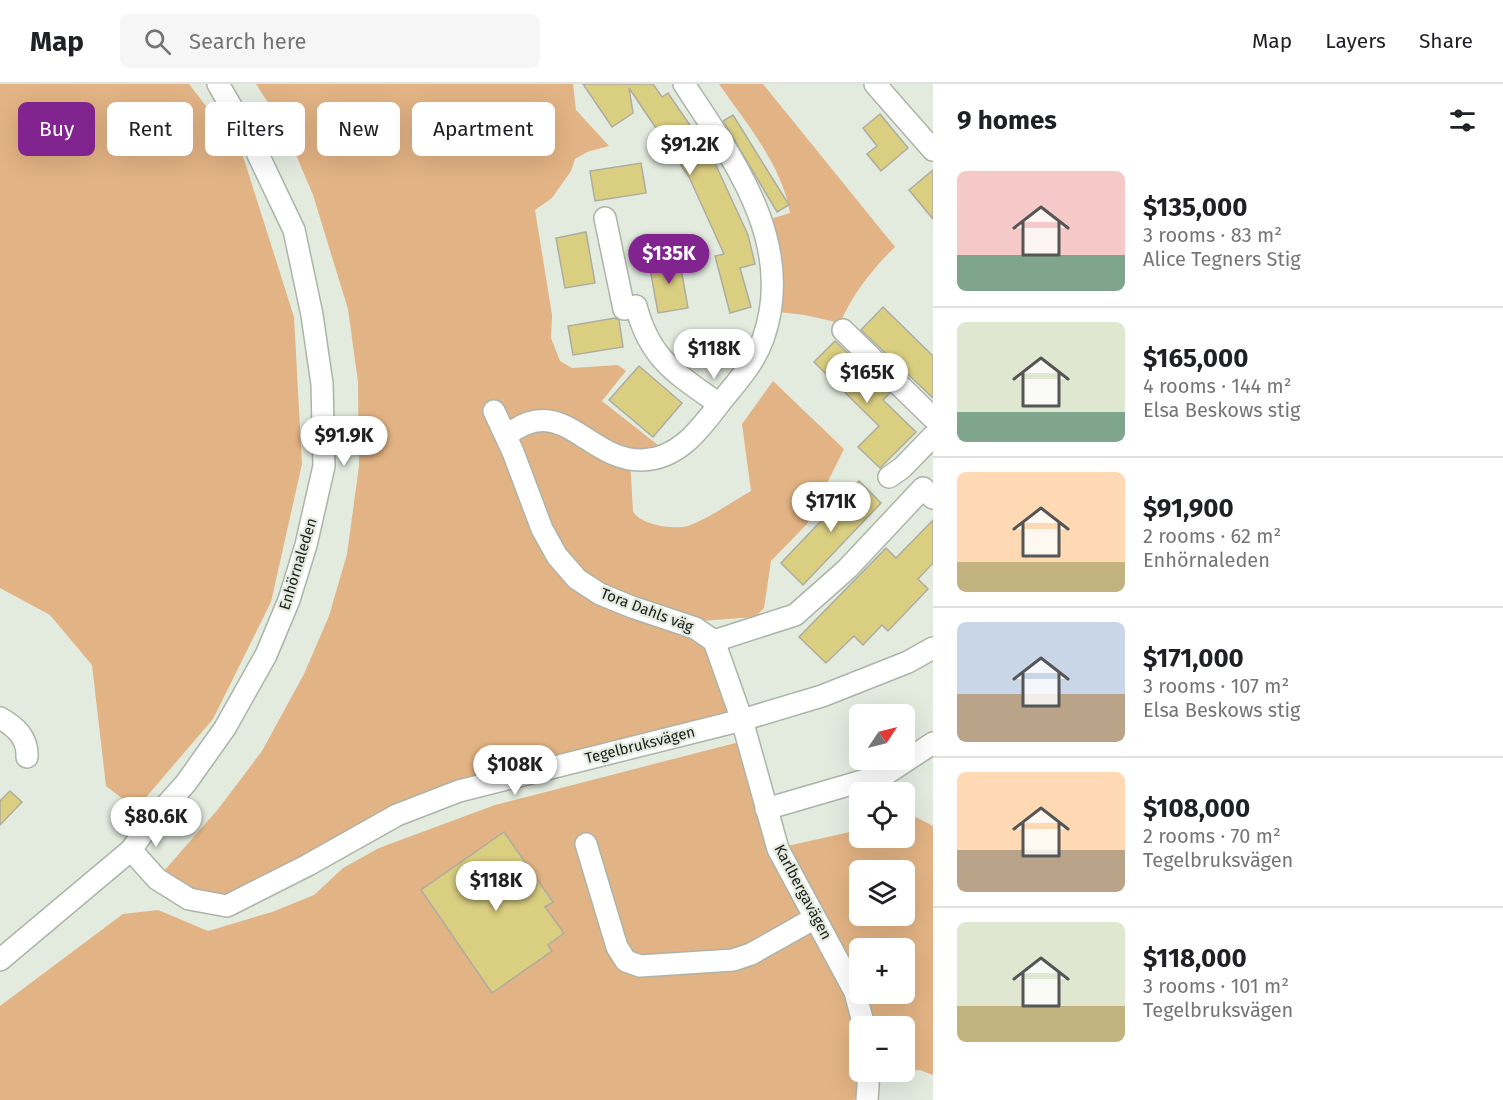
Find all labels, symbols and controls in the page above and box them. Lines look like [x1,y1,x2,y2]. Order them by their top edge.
search box [120,14,540,68]
text: Map [30,25,84,58]
icon: search [141,25,174,58]
text: Search here [189,28,307,55]
text: Map [1252,28,1292,54]
text: Layers [1325,28,1386,54]
text: Share [1419,28,1473,54]
chip: Buy [18,102,95,156]
chip: Rent [107,102,193,156]
chip: Filters [205,102,305,156]
chip: New [317,102,400,156]
chip: Apartment [412,102,555,156]
icon: filters [1446,104,1479,137]
text: 9 homes [957,105,1057,136]
pin: $91.2K [641,125,739,176]
text: $91.2K [661,132,719,156]
text: $135,000 [1143,192,1247,223]
icon: home [1005,195,1077,267]
text: 3 rooms · 83 m² [1143,223,1282,247]
pin: $135K [627,234,711,285]
text: $135K [642,241,696,265]
text: Alice Tegners Stig [1143,247,1301,271]
pin: $118K [672,329,756,380]
text: $118K [688,336,740,360]
text: $165,000 [1143,343,1248,374]
icon: home [1005,346,1077,418]
pin: $165K [825,353,909,404]
text: $165K [840,360,894,384]
text: 4 rooms · 144 m² [1143,374,1292,398]
text: Elsa Beskows stig [1143,398,1300,422]
pin: $91.9K [295,416,393,467]
text: $91.9K [315,423,373,447]
pin: $171K [789,482,873,533]
text: $171K [806,489,856,513]
text: $91,900 [1143,493,1234,524]
icon: home [1005,496,1077,568]
street label: Enhörnaleden [275,516,321,612]
text: 2 rooms · 62 m² [1143,524,1281,548]
text: Enhörnaleden [1143,548,1270,572]
street label: Tora Dahls väg [598,584,696,636]
text: $171,000 [1143,643,1244,674]
icon: home [1005,646,1077,718]
text: 3 rooms · 107 m² [1143,674,1289,698]
text: Elsa Beskows stig [1143,698,1300,722]
north arrow [849,704,915,770]
map controls [849,704,915,1082]
street label: Tegelbruksvägen [583,723,697,767]
pin: $108K [473,745,557,796]
text: $108K [487,752,543,776]
button: locate [849,782,915,848]
text: $108,000 [1143,793,1250,824]
icon: home [1005,796,1077,868]
pin: $80.6K [107,797,205,848]
text: $80.6K [125,804,187,828]
text: 2 rooms · 70 m² [1143,824,1281,848]
street label: Karlbergavägen [770,841,836,943]
text: Tegelbruksvägen [1143,848,1293,872]
button: layers [849,860,915,926]
pin: $118K [454,861,538,912]
text: $118K [470,868,522,892]
button: + [849,938,915,1004]
text: $118,000 [1143,943,1247,974]
icon: home [1005,946,1077,1018]
text: 3 rooms · 101 m² [1143,974,1289,998]
text: Tegelbruksvägen [1143,998,1293,1022]
button: − [849,1016,915,1082]

